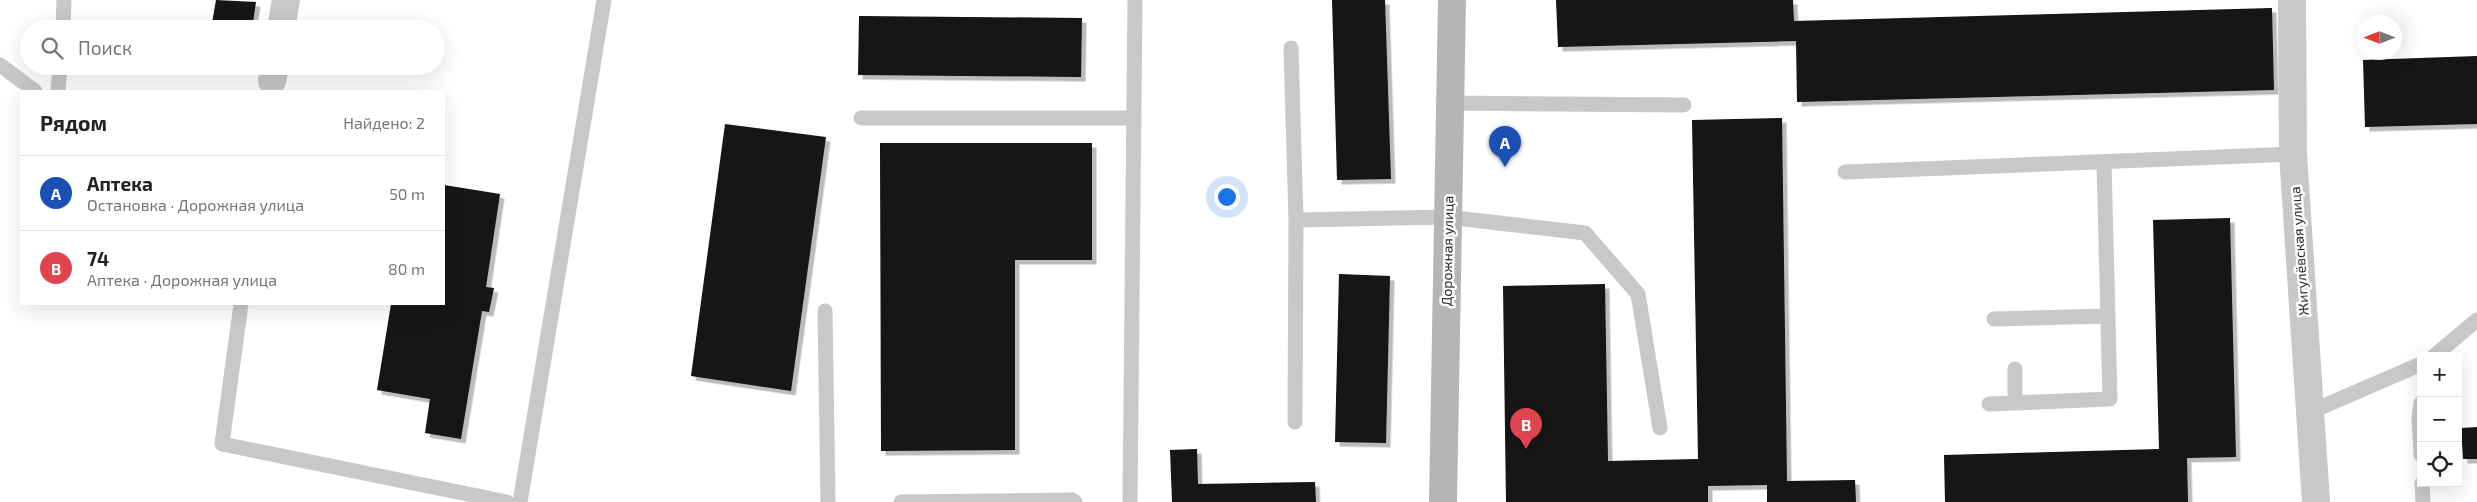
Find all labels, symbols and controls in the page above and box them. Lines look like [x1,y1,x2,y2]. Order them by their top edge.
north arrow [2357,15,2402,60]
search box [20,20,445,75]
icon: search [38,34,66,62]
text: Поиск [78,36,132,59]
text: Рядом [40,110,107,135]
text: Найдено: 2 [343,113,425,132]
pin: A [1489,126,1521,167]
text: Аптека [87,172,153,195]
text: A [51,184,61,203]
text: 50 m [389,184,425,203]
your location [1214,184,1240,210]
street label: Жигулёвская улица [2286,186,2312,316]
text: Остановка · Дорожная улица [87,195,304,214]
street label: Дорожная улица [1438,196,1456,306]
text: 74 [87,247,109,270]
text: B [51,259,61,278]
text: 80 m [388,259,425,278]
text: Аптека · Дорожная улица [87,270,277,289]
map controls [2417,352,2462,487]
button: + [2417,352,2462,397]
button: − [2417,397,2462,442]
pin: B [1510,408,1542,449]
button: locate [2417,442,2462,487]

